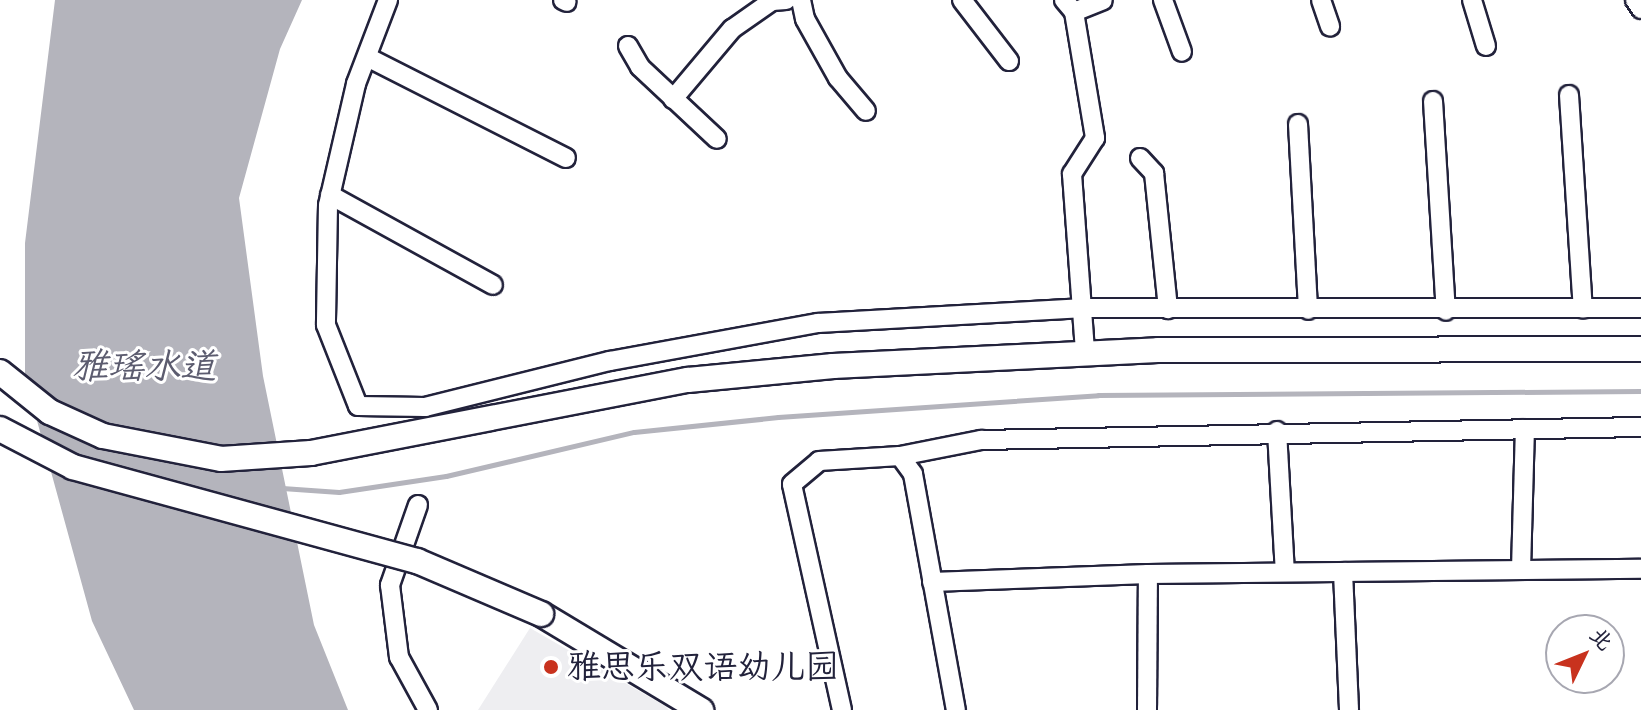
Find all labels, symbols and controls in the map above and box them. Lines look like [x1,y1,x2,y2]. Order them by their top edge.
water label: 雅瑶水道 [72,345,216,389]
north arrow [1545,614,1625,694]
text: 北 [1583,621,1619,657]
place label: 雅思乐双语幼儿园 [567,647,839,687]
marker: 雅思乐双语幼儿园 [542,658,560,676]

